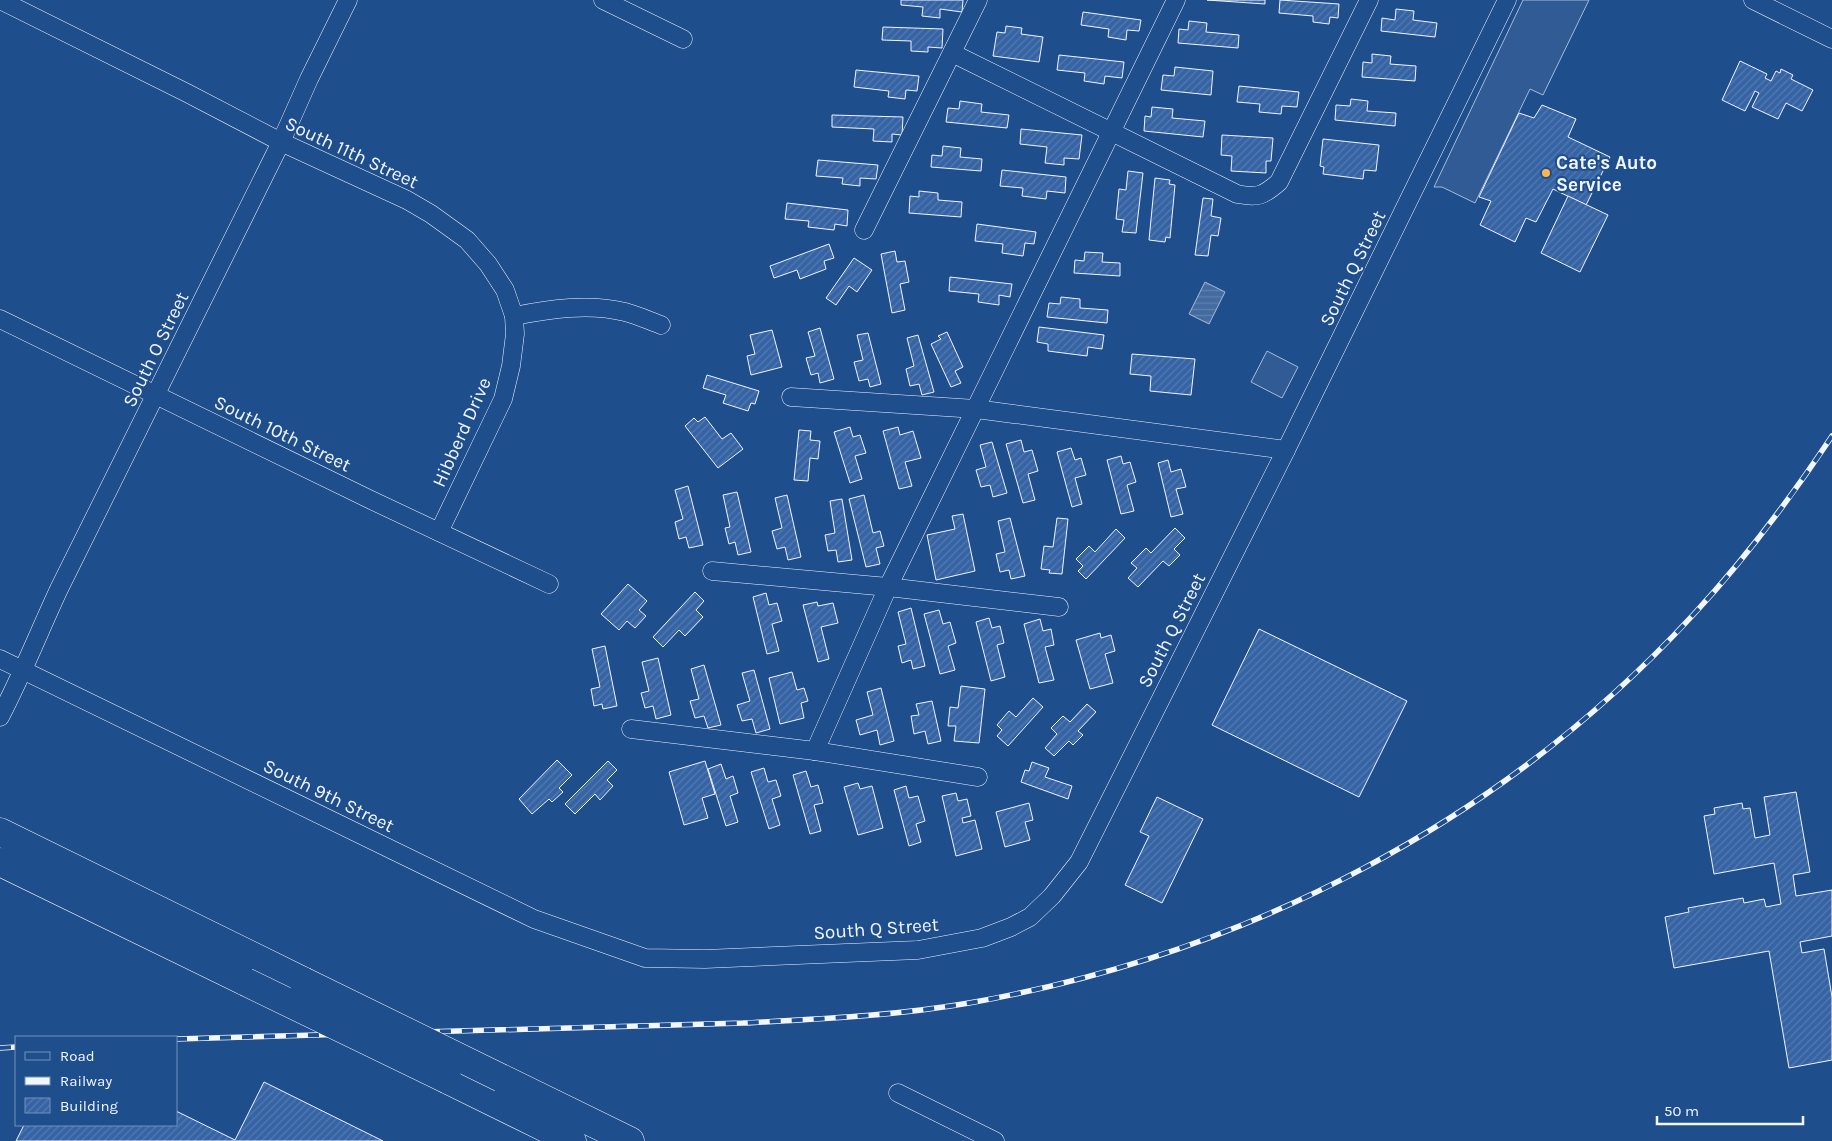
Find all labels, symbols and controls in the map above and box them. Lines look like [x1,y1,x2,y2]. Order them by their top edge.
street label: South 11th Street [282,112,422,193]
place label: Cate's Auto Service [1556,152,1657,196]
marker: Cate's Auto Service [1540,167,1552,179]
street label: South Q Street [1315,207,1390,330]
street label: South O Street [119,288,193,411]
street label: Hibberd Drive [428,374,496,491]
street label: South 10th Street [211,391,354,477]
street label: South Q Street [1134,570,1210,691]
street label: South 9th Street [260,755,398,837]
street label: South Q Street [813,914,939,944]
legend [15,1036,178,1126]
text: Road [60,1047,95,1065]
text: Railway [60,1072,112,1090]
scale bar [1657,1094,1803,1126]
text: Building [60,1097,118,1115]
text: 50 m [1664,1102,1699,1120]

